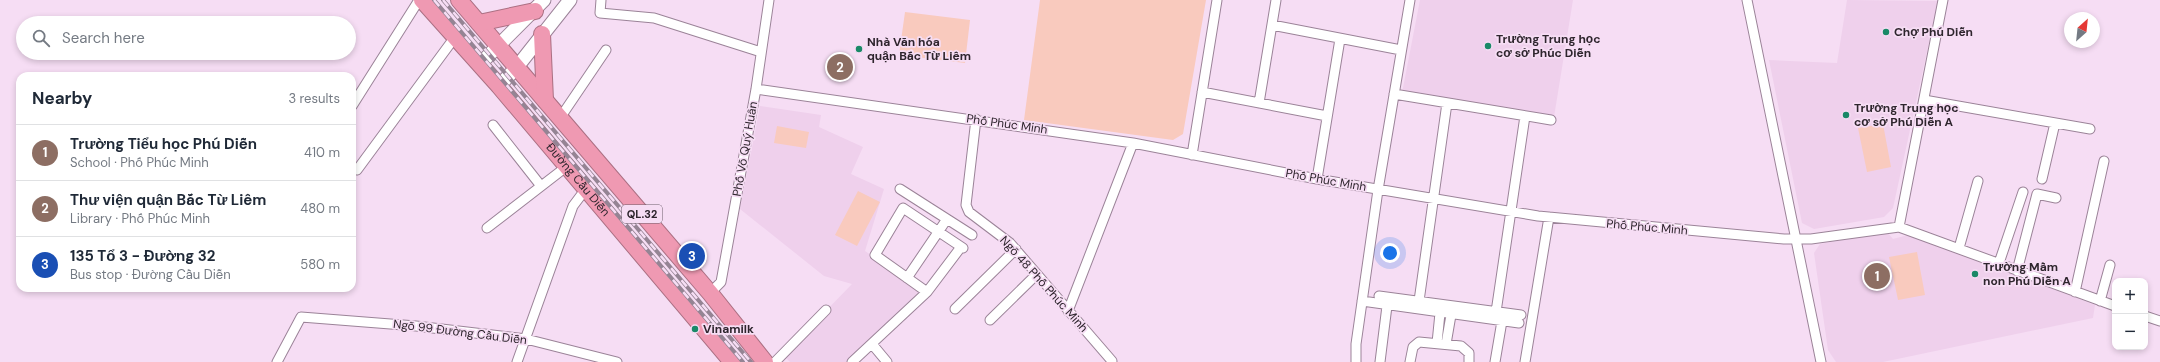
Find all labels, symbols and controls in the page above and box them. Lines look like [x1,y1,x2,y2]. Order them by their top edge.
north arrow [2064,12,2100,48]
search box [16,16,356,60]
place label: Chợ Phú Diễn [1894,24,1973,40]
icon: search [30,27,52,49]
marker: Chợ Phú Diễn [1881,27,1891,37]
text: Search here [62,28,145,48]
place label: Trường Trung học cơ sở Phúc Diễn [1496,31,1600,61]
place label: Nhà Văn hóa quận Bắc Từ Liêm [867,34,971,64]
marker: Trường Trung học cơ sở Phúc Diễn [1483,41,1493,51]
marker: Nhà Văn hóa quận Bắc Từ Liêm [854,44,864,54]
pin: 2 [827,52,853,82]
text: Nearby [32,87,92,109]
text: 3 results [288,90,340,107]
street label: Phố Võ Quý Huân [729,100,761,198]
place label: Trường Trung học cơ sở Phú Diễn A [1854,100,1958,130]
street label: Phố Phúc Minh [965,110,1049,138]
marker: Trường Trung học cơ sở Phú Diễn A [1841,110,1851,120]
text: Trường Tiểu học Phú Diễn [70,134,257,154]
street label: Đường Cầu Diễn [542,140,614,220]
text: 1 [43,144,47,161]
text: 410 m [304,144,340,161]
text: School · Phố Phúc Minh [70,154,209,171]
street label: Phố Phúc Minh [1284,165,1368,195]
text: Thư viện quận Bắc Từ Liêm [70,190,266,210]
text: 2 [41,200,49,217]
text: 480 m [300,200,340,217]
road number: QL.32 [622,205,662,223]
text: Library · Phố Phúc Minh [70,210,210,227]
street label: Phố Phúc Minh [1606,215,1688,239]
street label: Ngõ 48 Phố Phúc Minh [996,232,1092,336]
pin: 3 [679,241,705,271]
your location [1380,243,1400,263]
text: 135 Tổ 3 - Đường 32 [70,246,215,266]
text: 3 [41,256,49,273]
text: 580 m [300,256,340,273]
place label: Trường Mầm non Phú Diễn A [1983,259,2071,289]
pin: 1 [1864,261,1890,291]
text: Bus stop · Đường Cầu Diễn [70,266,231,283]
marker: Trường Mầm non Phú Diễn A [1970,269,1980,279]
map controls [2112,278,2148,350]
button: + [2112,278,2148,314]
button: − [2112,314,2148,350]
street label: Ngõ 99 Đường Cầu Diễn [392,316,528,348]
place label: Vinamilk [703,321,754,337]
marker: Vinamilk [690,324,700,334]

